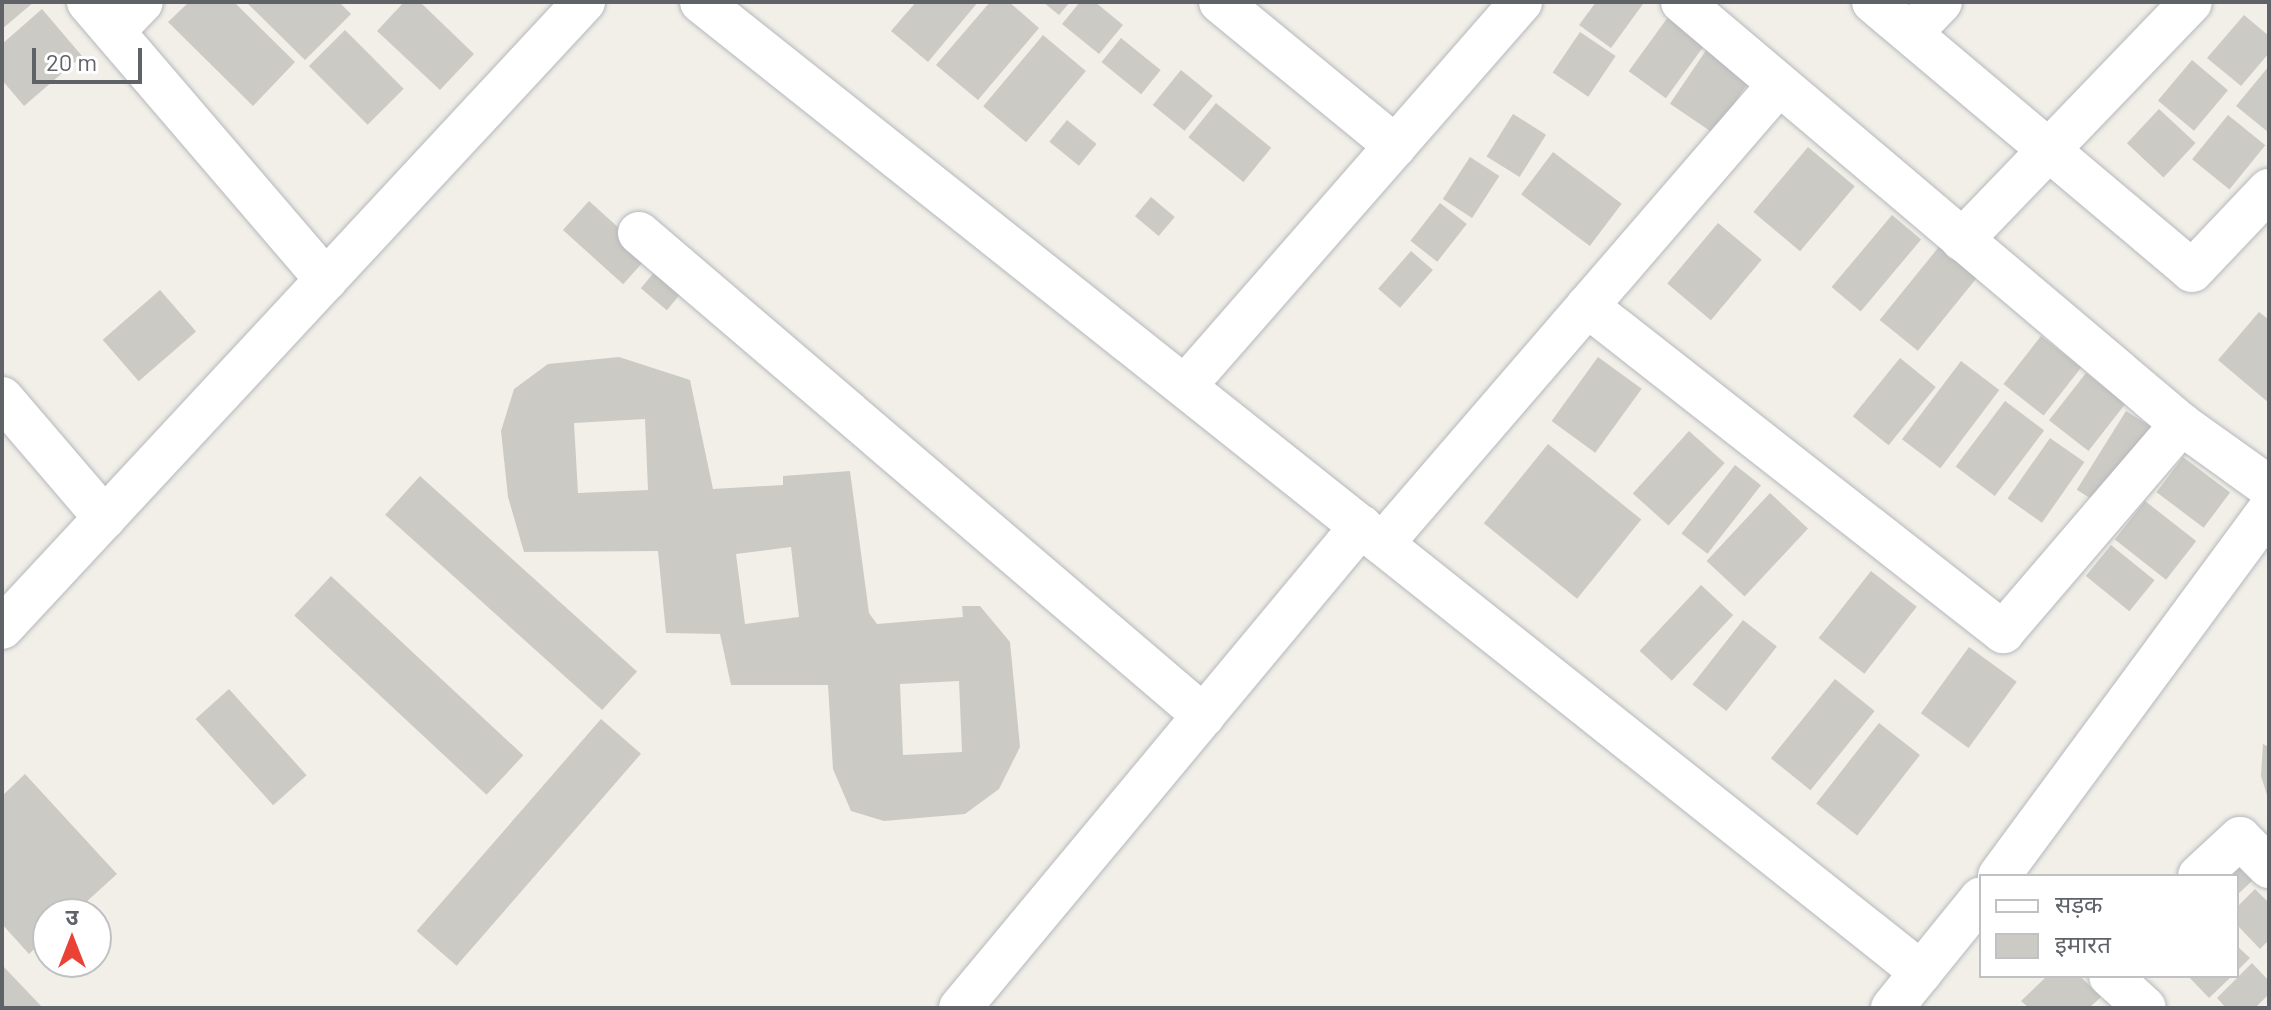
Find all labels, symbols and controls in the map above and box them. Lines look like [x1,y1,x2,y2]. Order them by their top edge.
scale bar [36,32,146,82]
text: 20 m [46,47,97,76]
legend [1979,874,2239,978]
text: सड़क [2055,889,2103,918]
north arrow [32,898,112,978]
text: उ [66,903,78,929]
text: इमारत [2055,929,2111,958]

